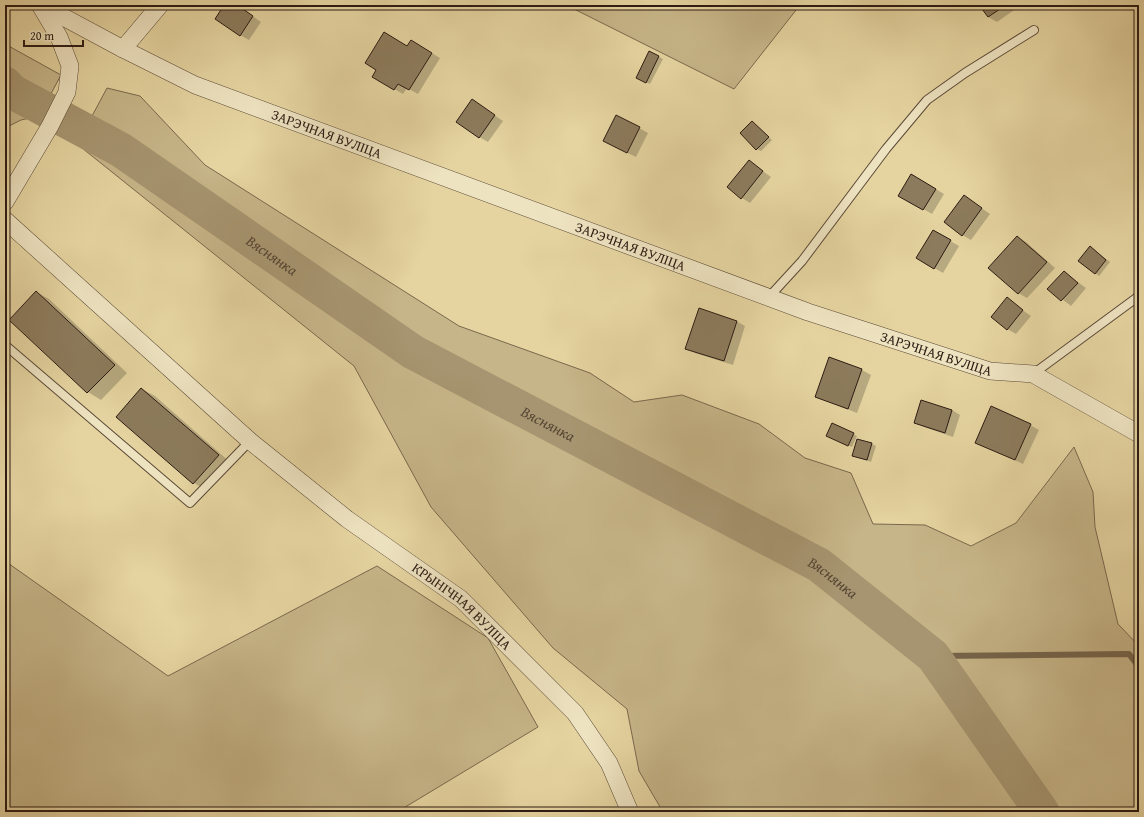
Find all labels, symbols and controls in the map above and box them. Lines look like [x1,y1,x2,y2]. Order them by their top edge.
scale bar [24,22,83,48]
text: 20 m [30,27,54,44]
street label: ЗАРЭЧНАЯ ВУЛІЦА [269,104,385,164]
street label: ЗАРЭЧНАЯ ВУЛІЦА [573,217,689,276]
water label: Вяснянка [242,229,302,280]
street label: ЗАРЭЧНАЯ ВУЛІЦА [878,326,995,381]
water label: Вяснянка [517,400,579,446]
water label: Вяснянка [804,550,863,603]
street label: КРЫНІЧНАЯ ВУЛІЦА [408,558,517,655]

